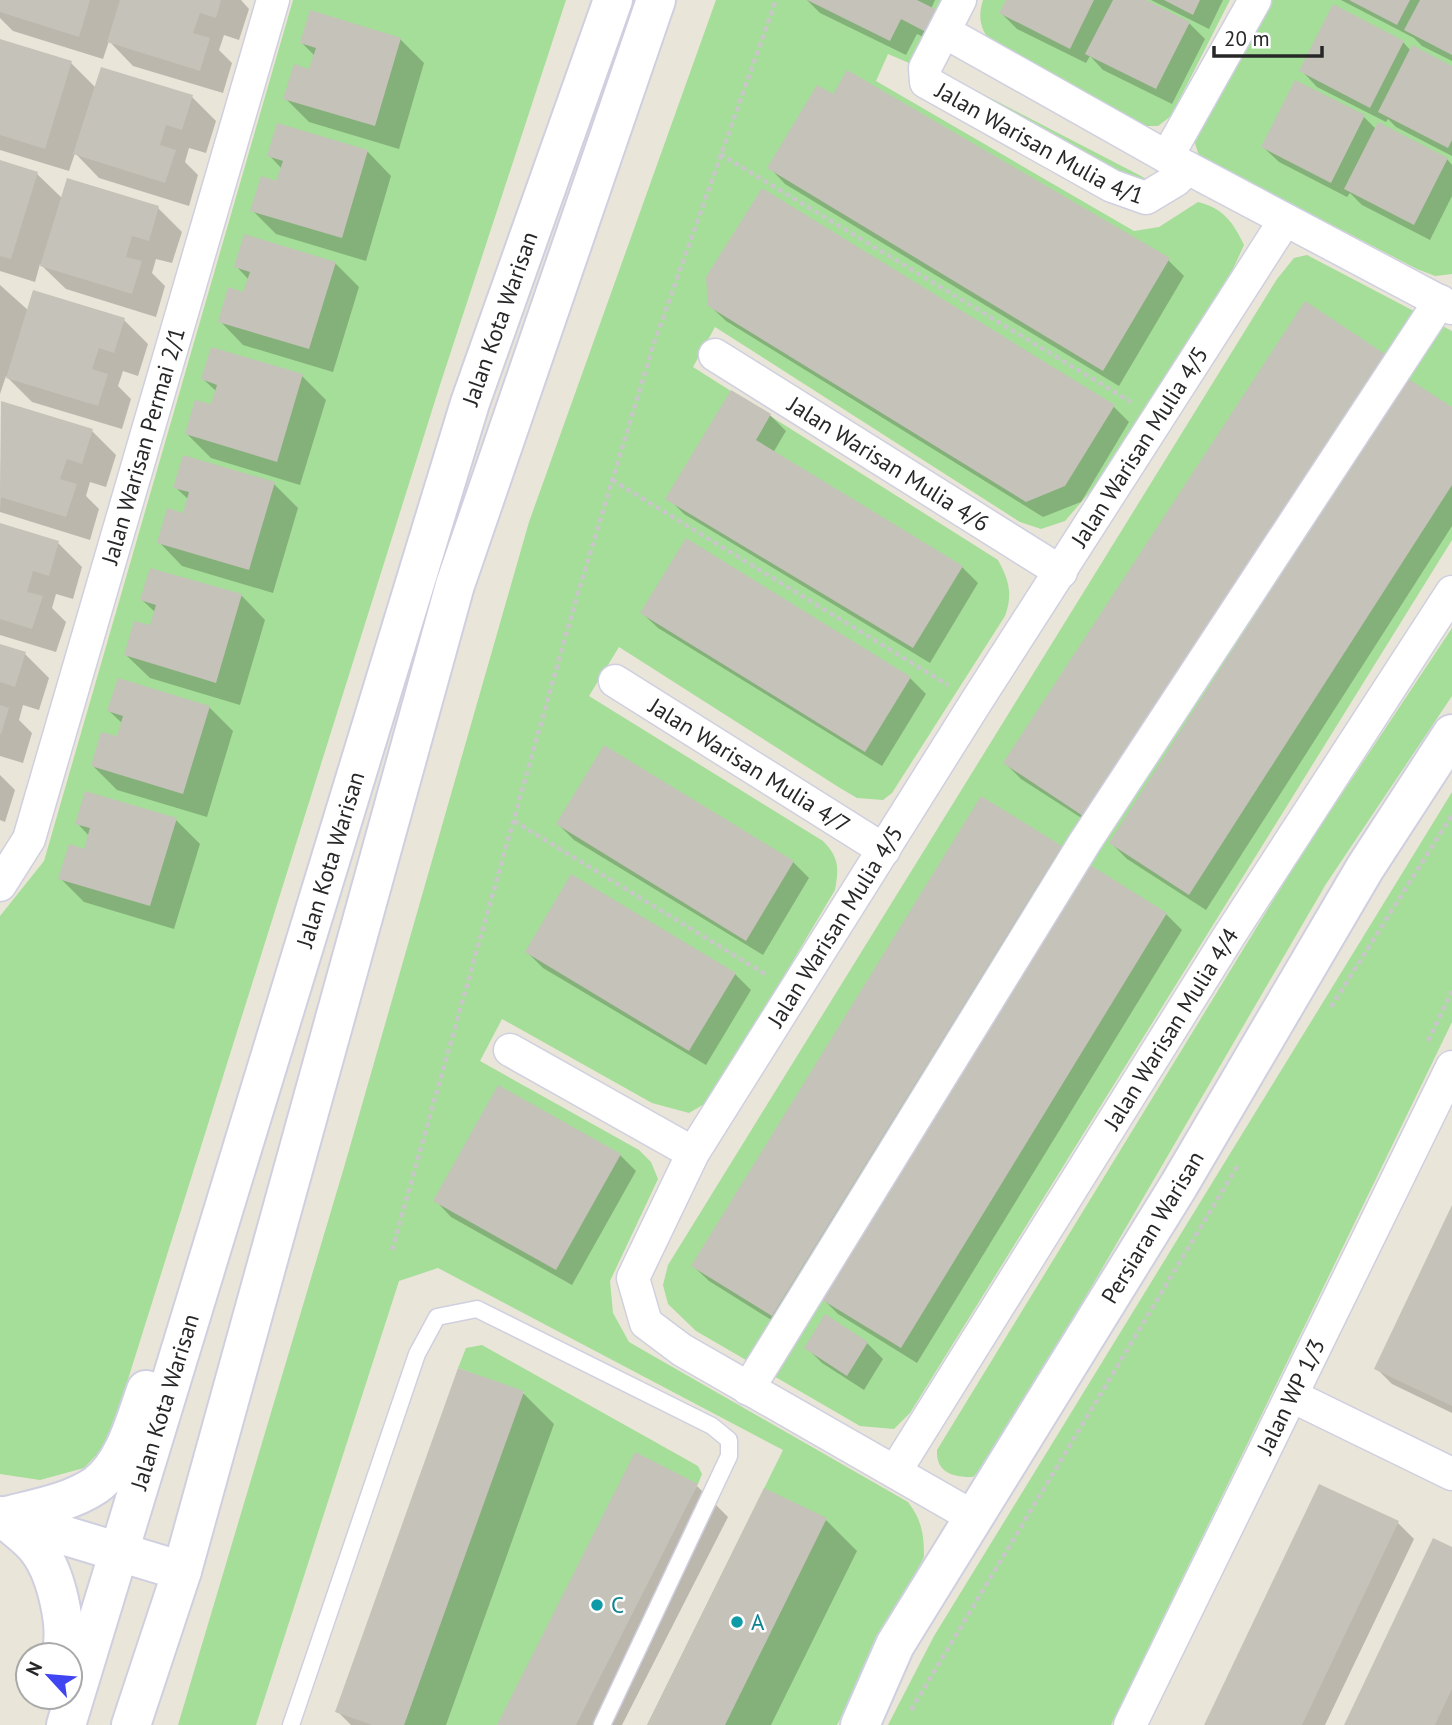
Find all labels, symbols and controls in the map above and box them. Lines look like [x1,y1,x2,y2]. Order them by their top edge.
scale bar [1214,14,1322,58]
text: 20 m [1224,25,1270,52]
street label: Jalan Warisan Mulia 4/1 [930,75,1148,210]
street label: Jalan Kota Warisan [455,228,544,410]
street label: Jalan Warisan Permai 2/1 [94,324,191,568]
street label: Jalan Warisan Mulia 4/5 [1064,341,1214,553]
street label: Jalan Warisan Mulia 4/6 [782,389,995,537]
street label: Jalan Warisan Mulia 4/7 [643,691,856,839]
street label: Jalan Kota Warisan [289,768,371,952]
street label: Jalan Warisan Mulia 4/5 [760,820,909,1033]
street label: Jalan Warisan Mulia 4/4 [1096,922,1245,1136]
street label: Persiaran Warisan [1094,1146,1210,1309]
street label: Jalan Kota Warisan [123,1310,205,1494]
street label: Jalan WP 1/3 [1249,1334,1331,1459]
place label: C [611,1590,624,1619]
marker: C [589,1597,605,1613]
place label: A [751,1607,765,1636]
marker: A [729,1614,745,1630]
north arrow [14,1641,84,1711]
text: N [20,1658,47,1679]

